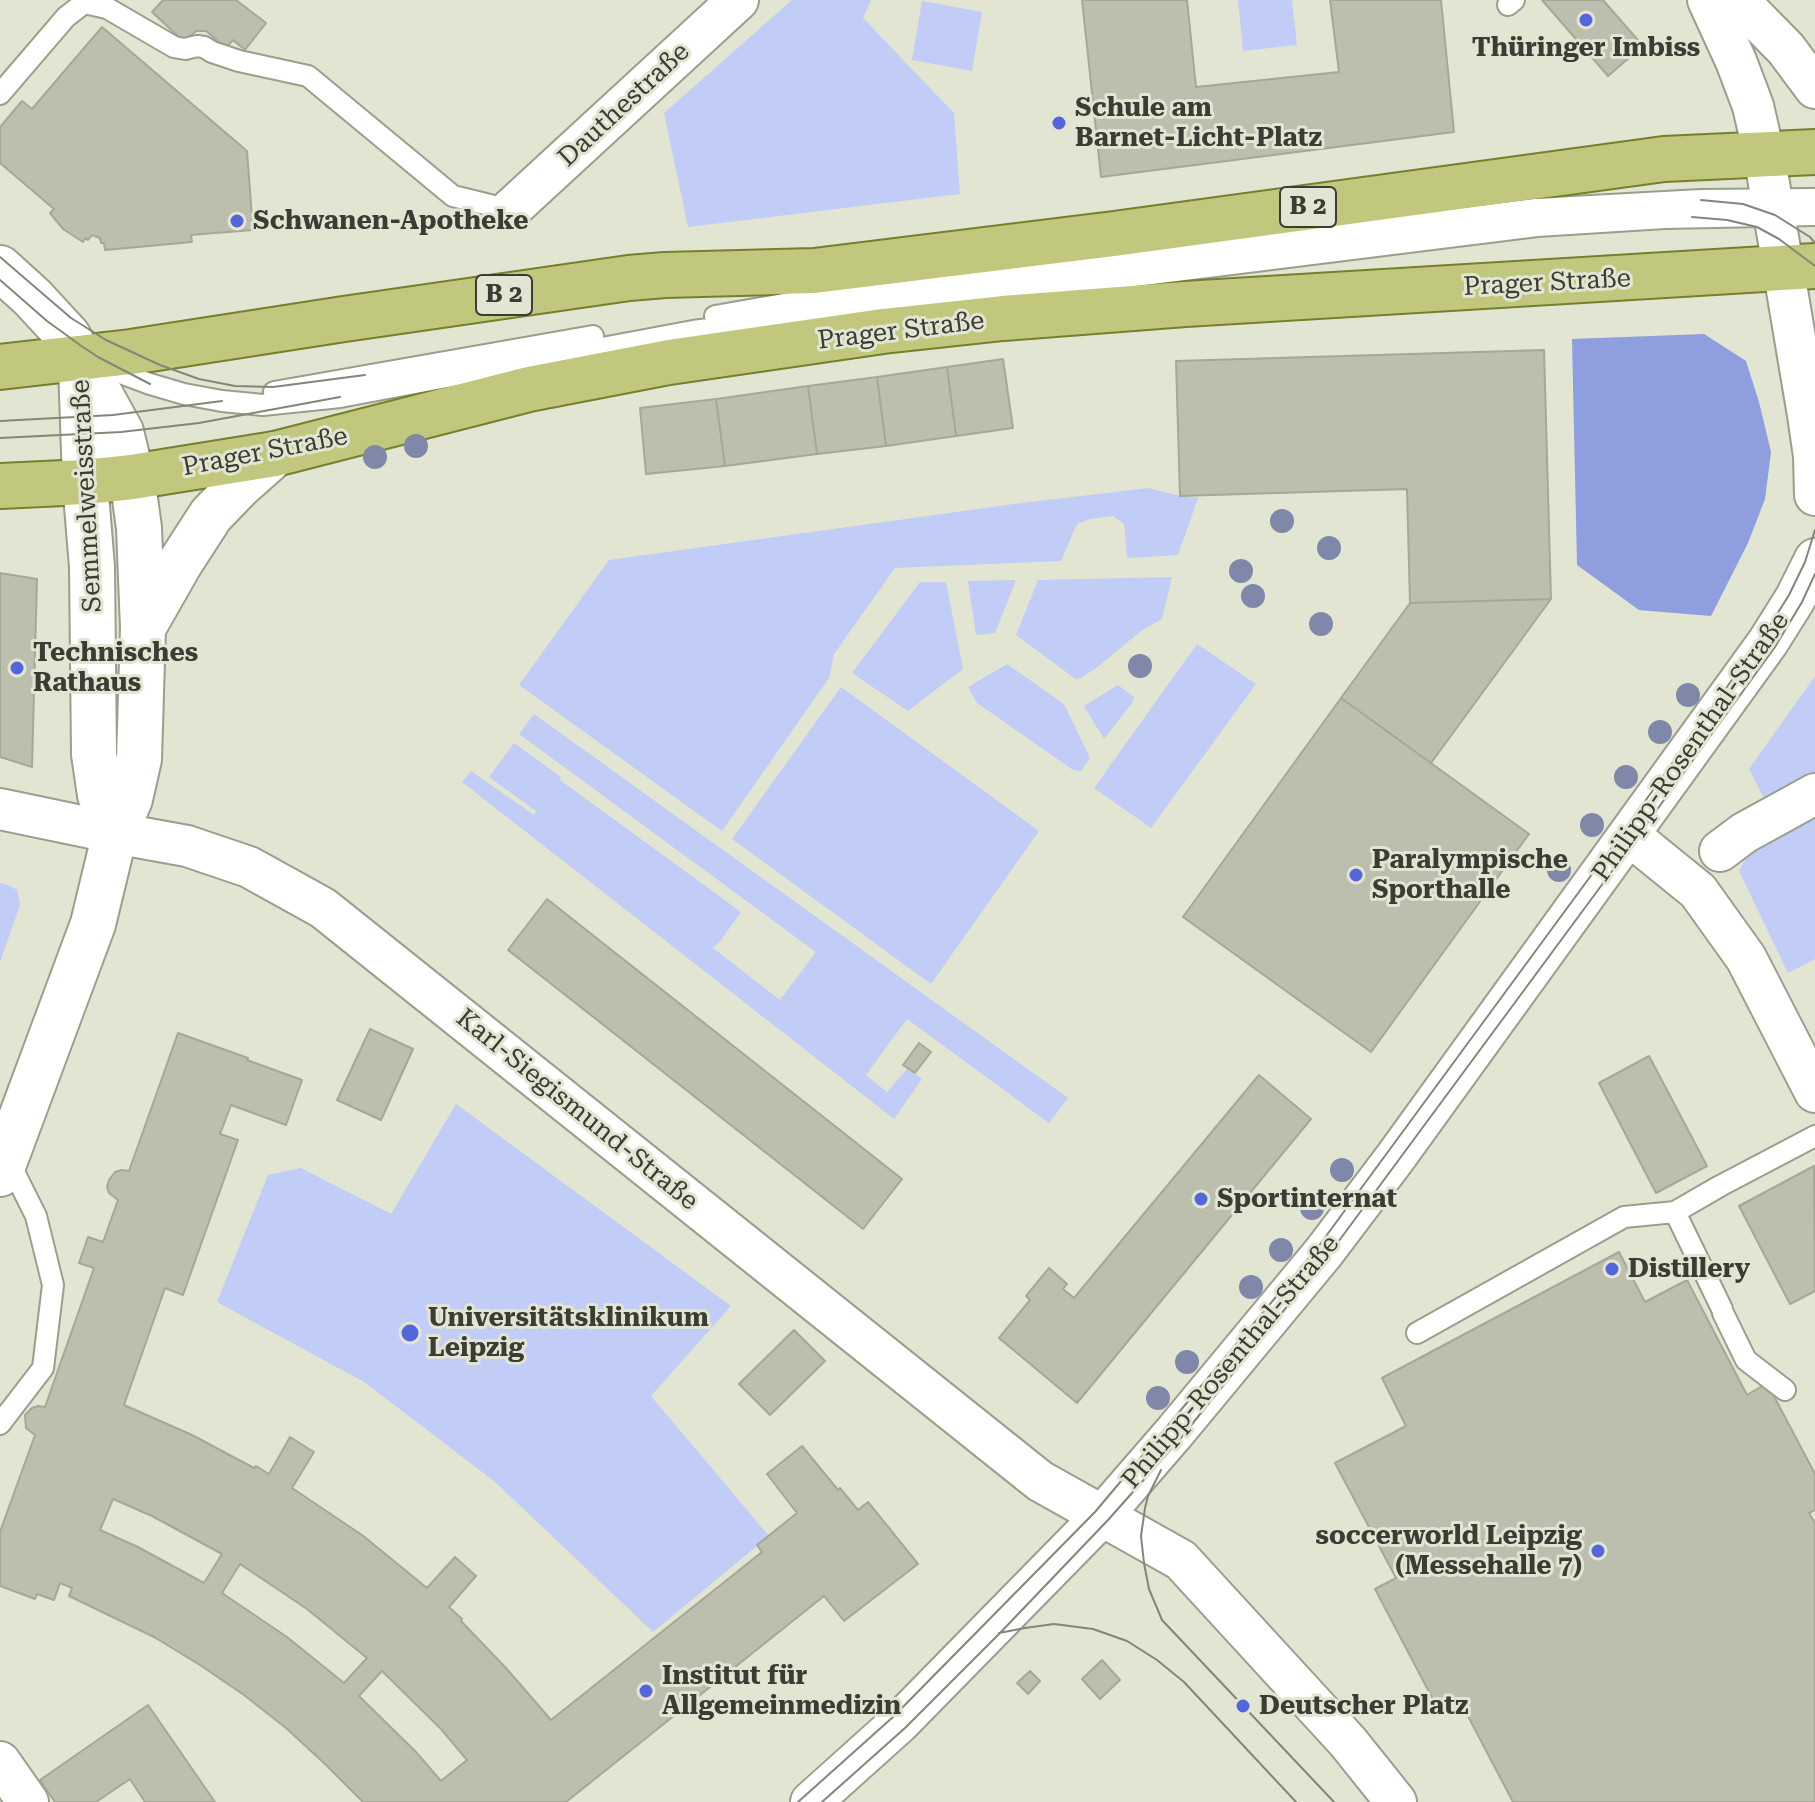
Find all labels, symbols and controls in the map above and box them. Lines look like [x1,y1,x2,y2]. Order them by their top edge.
marker: Thüringer Imbiss [1577,11,1595,29]
place label: Thüringer Imbiss [1472,32,1700,64]
street label: Dauthestraße [552,36,696,174]
place label: Schule am Barnet-Licht-Platz [1075,92,1322,154]
marker: Schule am Barnet-Licht-Platz [1050,114,1068,132]
road number: B 2 [1280,187,1336,227]
place label: Schwanen-Apotheke [253,205,528,237]
marker: Schwanen-Apotheke [228,212,246,230]
street label: Prager Straße [1462,263,1632,303]
road number: B 2 [476,275,532,315]
street label: Prager Straße [816,305,986,357]
street label: Semmelweisstraße [65,379,109,613]
street label: Prager Straße [180,421,350,483]
street label: Philipp-Rosenthal-Straße [1586,606,1796,888]
place label: Technisches Rathaus [33,637,198,698]
marker: Technisches Rathaus [8,659,26,677]
place label: Paralympische Sporthalle [1372,844,1568,906]
marker: Paralympische Sporthalle [1347,866,1365,884]
street label: Karl-Siegismund-Straße [450,1003,704,1217]
place label: Sportinternat [1217,1183,1397,1215]
marker: Sportinternat [1192,1190,1210,1208]
street label: Philipp-Rosenthal-Straße [1116,1229,1346,1495]
place label: Distillery [1628,1253,1750,1285]
marker: Distillery [1603,1260,1621,1278]
place label: Universitätsklinikum Leipzig [428,1302,709,1364]
marker: Universitätsklinikum Leipzig [399,1322,421,1344]
place label: soccerworld Leipzig (Messehalle 7) [1316,1520,1582,1582]
marker: soccerworld Leipzig (Messehalle 7) [1589,1542,1607,1560]
place label: Institut für Allgemeinmedizin [662,1660,901,1722]
marker: Institut für Allgemeinmedizin [637,1682,655,1700]
place label: Deutscher Platz [1259,1690,1468,1722]
marker: Deutscher Platz [1234,1697,1252,1715]

